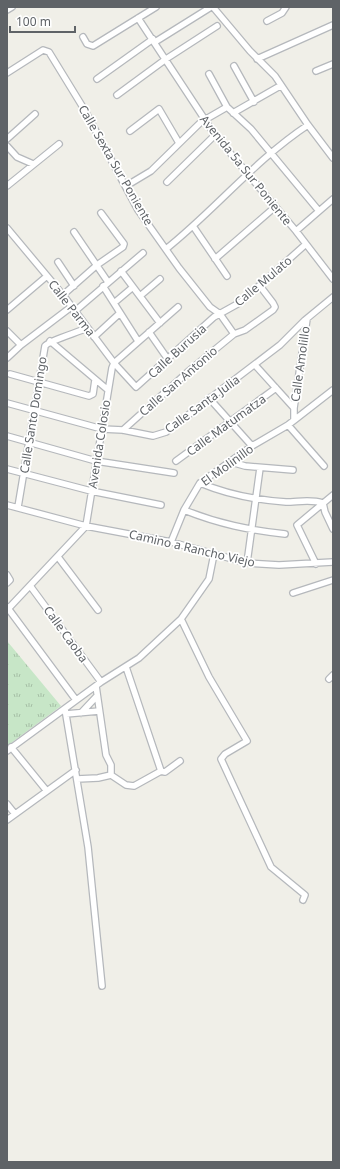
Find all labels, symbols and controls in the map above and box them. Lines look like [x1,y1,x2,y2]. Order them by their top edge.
scale bar [10,8,75,34]
text: 100 m [16,13,51,30]
street label: Calle Sexta Sur Poniente [75,102,158,229]
street label: Avenida 5a Sur Poniente [196,111,296,229]
street label: Calle Mulato [231,252,295,310]
street label: Calle Parma [45,276,99,340]
street label: Calle Burusia [144,320,210,382]
street label: Calle Amolillo [286,325,314,403]
street label: Calle San Antonio [135,342,221,420]
street label: Calle Santo Domingo [15,355,51,475]
street label: Calle Santa Julia [161,371,243,437]
street label: Calle Matumatza [183,390,269,460]
street label: Avenida Colosio [84,398,114,490]
street label: El Molinillo [197,440,257,490]
street label: Camino a Rancho Viejo [127,525,257,571]
street label: Calle Caoba [40,602,92,666]

